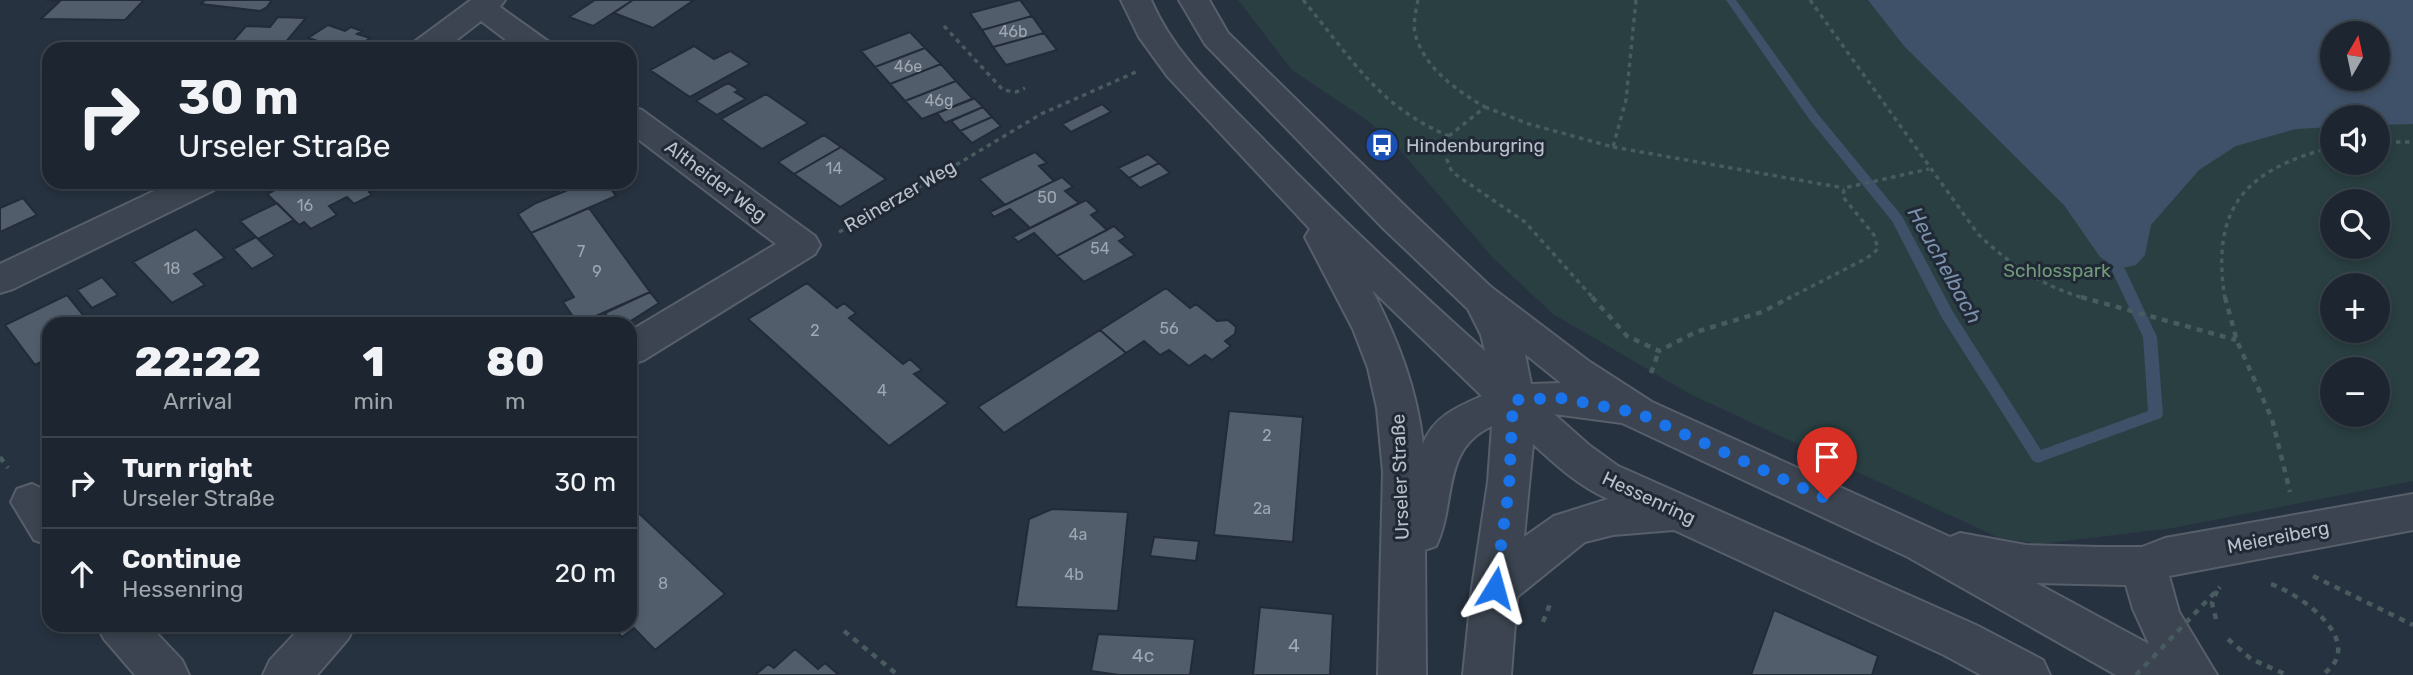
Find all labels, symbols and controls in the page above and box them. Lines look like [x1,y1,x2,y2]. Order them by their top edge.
north arrow [2320,21,2390,91]
map controls [2320,21,2390,427]
house number: 46b [998,22,1028,41]
house number: 46e [894,57,922,76]
text: 30 m [178,68,299,126]
icon: right [63,70,154,161]
house number: 46g [924,91,954,110]
button: sound [2320,105,2390,175]
bus stop icon: Hindenburgring [1363,126,1401,164]
text: Urseler Straße [178,127,391,165]
place label: Hindenburgring [1406,134,1545,157]
street label: Altheider Weg [661,135,771,227]
street label: Reinerzer Weg [840,155,960,237]
house number: 14 [826,159,842,178]
house number: 50 [1037,188,1057,207]
button: search [2320,189,2390,259]
house number: 16 [297,196,314,215]
water label: Heuchelbach [1903,202,1987,328]
house number: 54 [1090,239,1110,258]
house number: 7 [577,242,585,261]
house number: 18 [163,259,181,278]
park label: Schlosspark [2003,259,2111,282]
house number: 9 [592,262,602,281]
button: + [2320,273,2390,343]
house number: 56 [1159,319,1179,338]
house number: 2 [810,321,820,340]
text: 22:22 [134,337,261,387]
text: 1 [362,337,385,387]
text: 80 [486,337,545,387]
button: − [2320,357,2390,427]
house number: 4 [877,381,887,400]
text: Arrival [163,387,232,415]
text: min [354,387,394,415]
text: m [505,387,525,415]
street label: Urseler Straße [1386,414,1414,540]
house number: 2 [1262,426,1272,445]
pin [1797,427,1857,499]
icon: arrive [1808,438,1846,476]
text: Turn right [122,453,252,484]
icon: right [63,464,101,502]
street label: Hessenring [1599,466,1699,530]
text: 30 m [554,467,616,498]
text: Urseler Straße [122,484,275,512]
house number: 2a [1253,499,1271,518]
street label: Meiereiberg [2225,516,2331,558]
house number: 4a [1069,525,1087,544]
text: Continue [122,544,241,575]
position arrow [1458,551,1532,625]
icon: ahead [63,555,101,593]
text: 20 m [555,558,616,589]
house number: 4b [1064,565,1084,584]
house number: 8 [658,574,668,593]
text: Hessenring [122,575,244,603]
house number: 4 [1288,634,1300,657]
house number: 4c [1132,644,1154,667]

